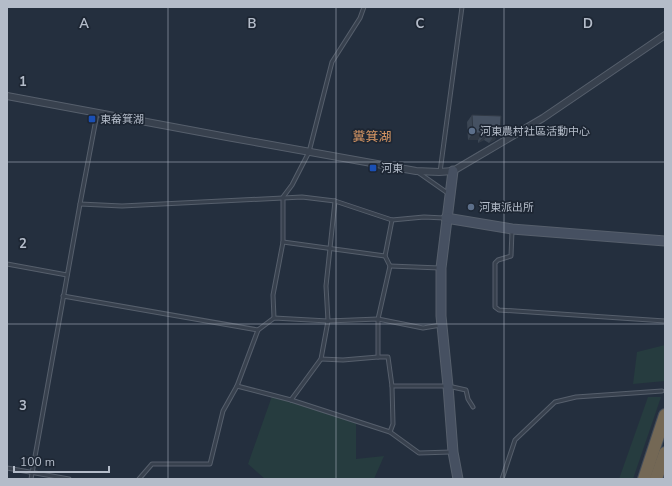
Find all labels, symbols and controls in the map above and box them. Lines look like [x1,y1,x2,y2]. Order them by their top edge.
text: A [79,15,89,33]
text: B [248,15,257,33]
text: C [416,15,425,33]
text: D [583,15,593,33]
text: 1 [19,73,27,91]
place label: 東畚箕湖 [100,112,144,127]
marker: 東畚箕湖 [87,114,97,124]
place label: 河東農村社區活動中心 [480,124,590,139]
marker: 河東農村社區活動中心 [467,126,477,136]
district label: 糞箕湖 [352,128,392,146]
place label: 河東 [381,161,403,176]
marker: 河東 [368,163,378,173]
place label: 河東派出所 [479,200,534,215]
marker: 河東派出所 [466,202,476,212]
text: 2 [19,235,27,253]
text: 3 [19,397,27,415]
scale bar [14,448,109,474]
text: 100 m [20,454,55,470]

